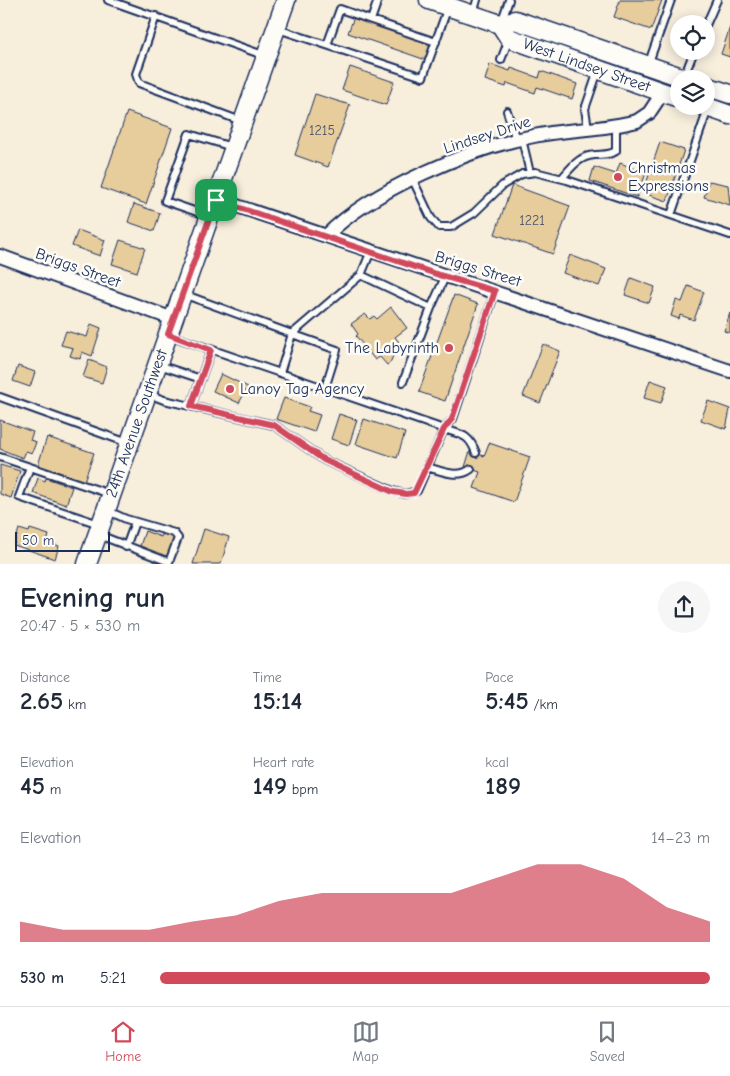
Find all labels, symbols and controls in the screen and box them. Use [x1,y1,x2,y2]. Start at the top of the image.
map controls [670,15,715,115]
button: locate [670,15,715,60]
street label: West Lindsey Street [521,35,653,96]
button: layers [670,70,715,115]
street label: Lindsey Drive [441,112,533,158]
house number: 1215 [309,122,335,139]
place label: Christmas Expressions [628,159,709,195]
marker: Christmas Expressions [612,171,624,183]
pin [195,179,237,221]
icon: arrive [202,186,230,214]
house number: 1221 [519,212,545,229]
street label: Briggs Street [33,244,123,292]
street label: Briggs Street [433,247,524,291]
place label: The Labyrinth [345,339,439,357]
marker: The Labyrinth [443,342,455,354]
street label: 24th Avenue Southwest [102,347,171,500]
place label: Lanoy Tag Agency [240,380,365,398]
marker: Lanoy Tag Agency [224,383,236,395]
scale bar [15,528,110,552]
text: 50 m [22,532,54,549]
button: share [658,581,710,633]
text: Evening run [20,582,165,614]
text: 20:47 · 5 × 530 m [20,617,140,635]
text: Distance [20,669,70,686]
text: Time [253,669,282,686]
text: Pace [485,669,514,686]
text: 2.65 [20,686,63,715]
text: 15:14 [253,686,302,715]
text: 5:45 [485,686,529,715]
text: km [63,696,86,713]
text: /km [529,696,558,713]
text: Elevation [20,754,74,771]
text: Heart rate [253,754,314,771]
text: kcal [485,754,509,771]
text: 45 [20,771,45,800]
text: 149 [253,771,287,800]
text: 189 [485,771,521,800]
text: m [45,781,61,798]
text: bpm [287,781,318,798]
text: Elevation [20,829,81,847]
text: 14–23 m [651,829,710,847]
text: 530 m [20,969,64,987]
text: 5:21 [100,969,126,987]
tab: Home [105,1018,141,1065]
tab: Map [352,1018,380,1065]
tab: Saved [590,1018,625,1065]

